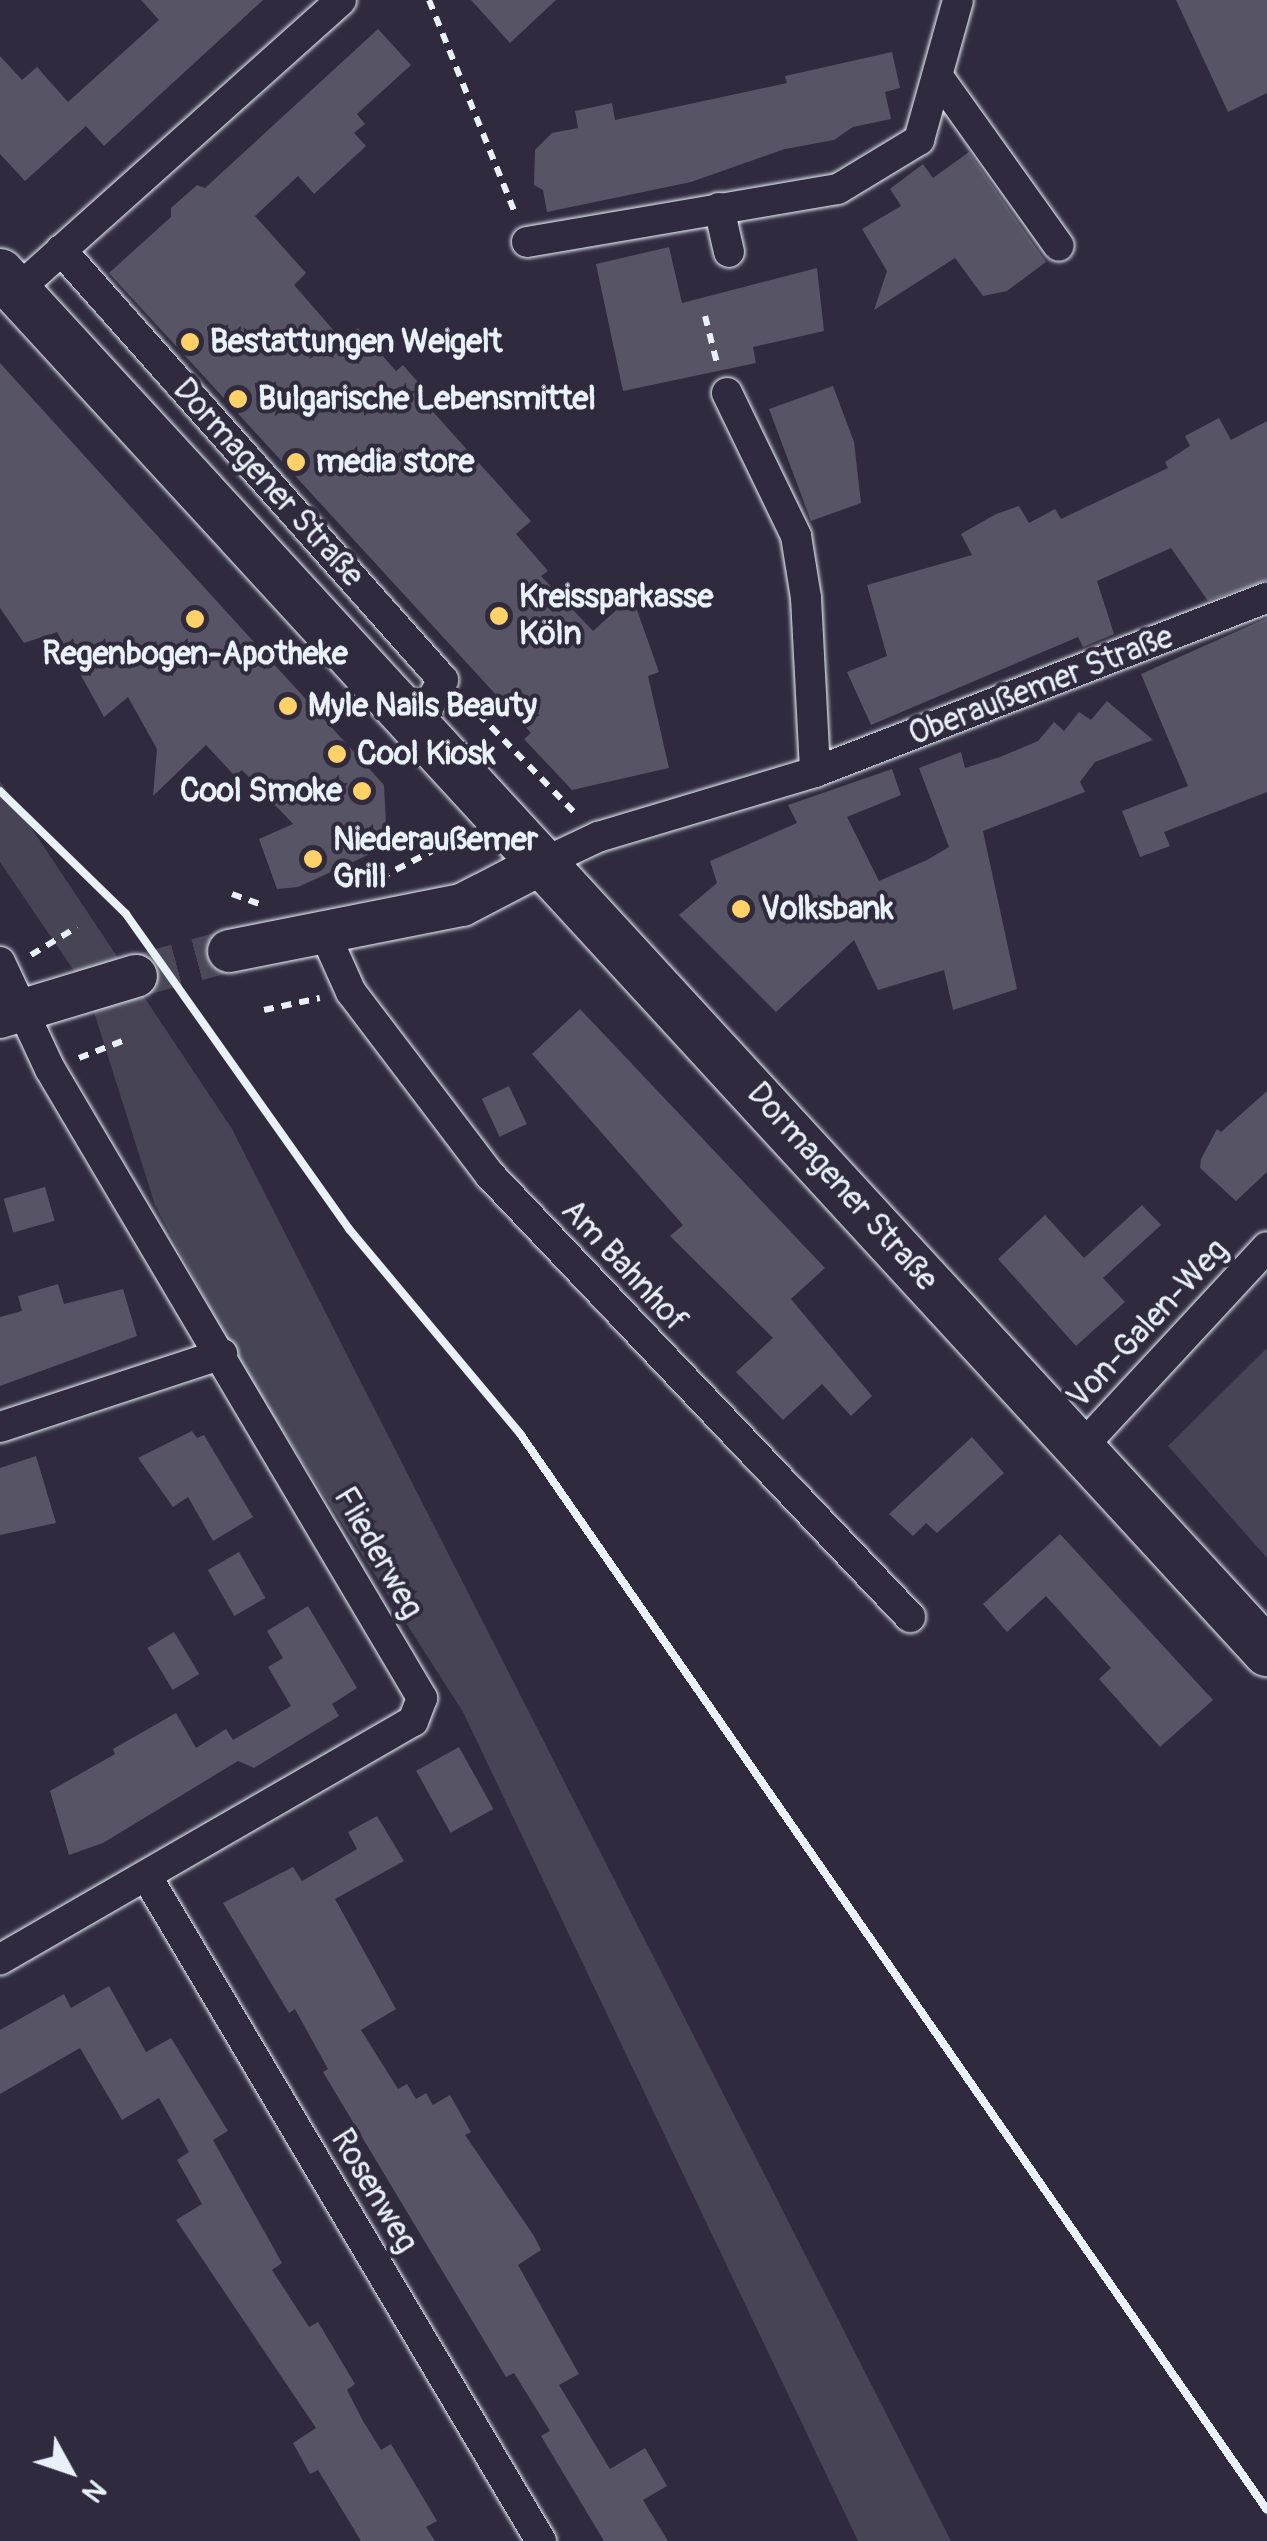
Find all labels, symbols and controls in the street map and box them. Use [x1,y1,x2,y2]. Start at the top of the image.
place label: Bestattungen Weigelt [210,323,502,361]
marker: Bestattungen Weigelt [179,331,201,353]
street label: Dormagener Straße [165,371,371,595]
place label: Bulgarische Lebensmittel [258,380,596,418]
marker: Bulgarische Lebensmittel [227,388,249,410]
place label: media store [316,443,474,481]
marker: media store [285,451,307,473]
place label: Kreissparkasse Köln [519,579,713,654]
marker: Kreissparkasse Köln [488,605,510,627]
marker: Regenbogen-Apotheke [184,608,206,630]
street label: Oberaußemer Straße [903,618,1179,754]
place label: Regenbogen-Apotheke [42,635,348,673]
place label: Myle Nails Beauty [308,687,537,725]
marker: Myle Nails Beauty [277,695,299,717]
place label: Cool Kiosk [357,735,495,773]
marker: Cool Kiosk [326,743,348,765]
place label: Cool Smoke [180,772,342,810]
marker: Cool Smoke [351,780,373,802]
place label: Niederaußemer Grill [333,822,538,897]
marker: Niederaußemer Grill [302,848,324,870]
place label: Volksbank [761,890,894,928]
marker: Volksbank [730,898,752,920]
street label: Dormagener Straße [739,1075,945,1299]
street label: Am Bahnhof [553,1192,695,1340]
street label: Von-Galen-Weg [1060,1231,1236,1417]
street label: Fliederweg [325,1481,431,1625]
street label: Rosenweg [322,2123,426,2259]
north arrow [20,2421,120,2521]
text: N [74,2472,113,2509]

